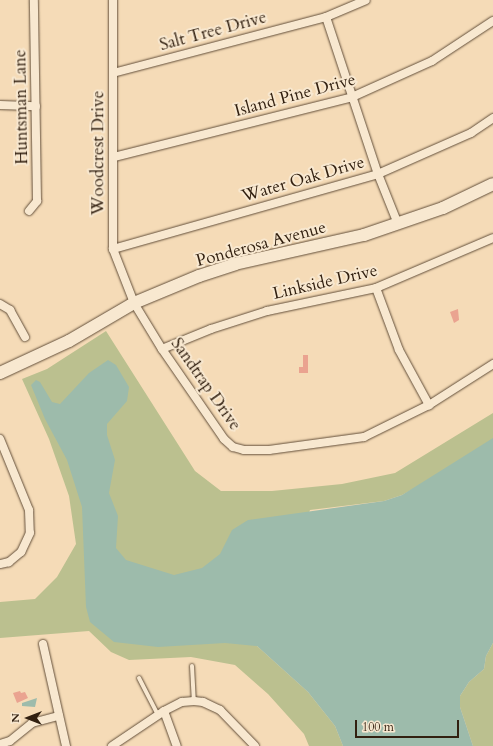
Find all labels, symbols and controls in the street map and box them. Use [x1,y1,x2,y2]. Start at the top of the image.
street label: Salt Tree Drive [157,7,269,55]
street label: Huntsman Lane [10,49,32,165]
street label: Island Pine Drive [232,69,358,121]
street label: Woodcrest Drive [88,91,108,215]
street label: Water Oak Drive [239,152,367,206]
street label: Ponderosa Avenue [194,217,328,271]
street label: Linkside Drive [271,260,379,304]
street label: Sandtrap Drive [167,334,245,434]
north arrow [8,698,48,738]
scale bar [357,712,461,738]
text: N [8,713,23,723]
text: 100 m [362,719,394,735]

